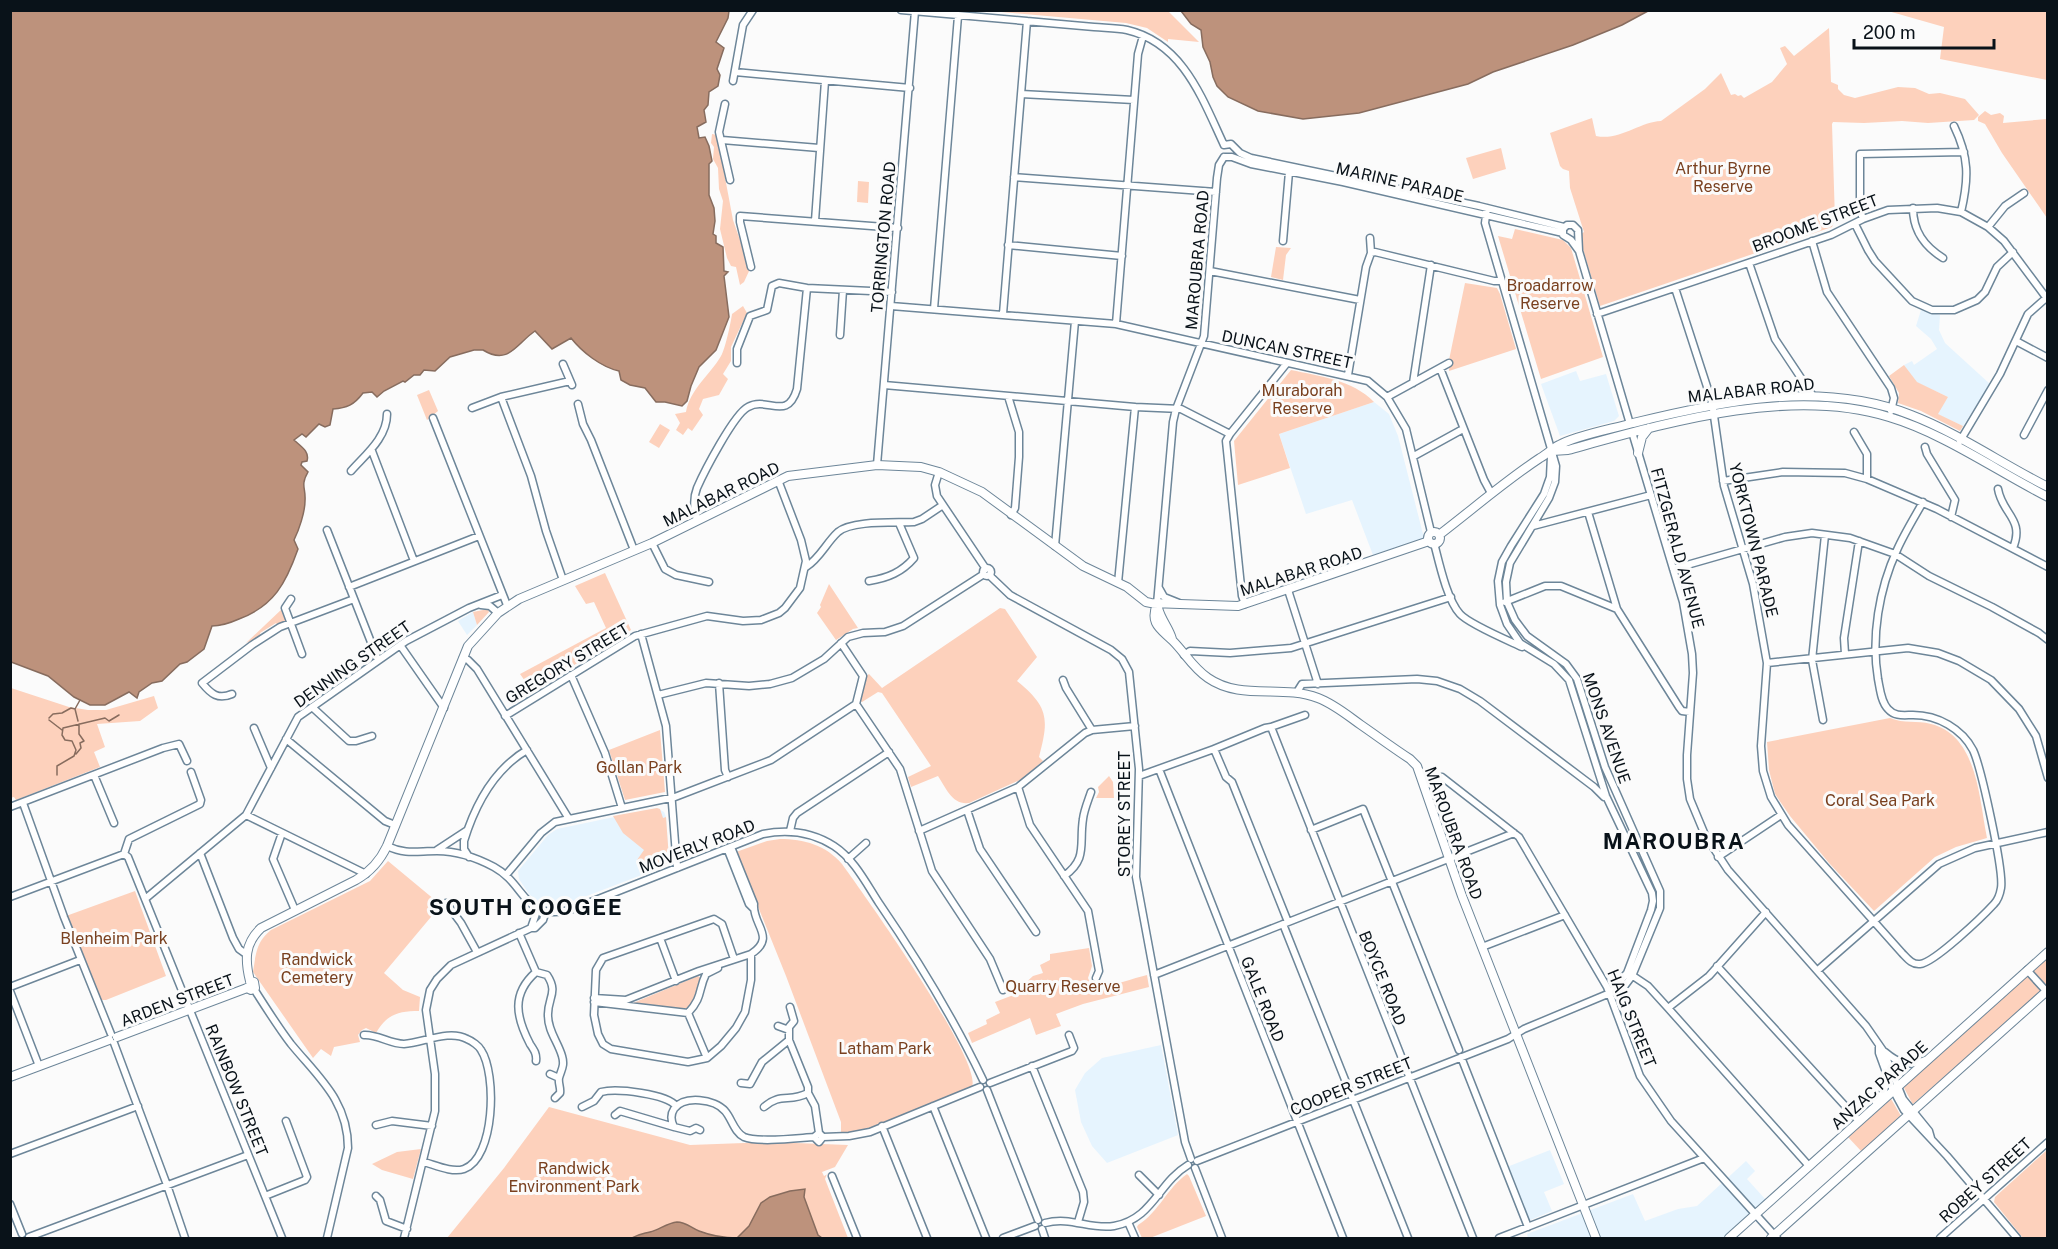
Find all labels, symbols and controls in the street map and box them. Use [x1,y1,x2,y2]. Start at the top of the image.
scale bar [1854,12,1994,50]
text: 200 m [1863,22,1916,43]
street label: MARINE PARADE [1334,159,1466,206]
park label: Arthur Byrne Reserve [1675,159,1771,196]
street label: TORRINGTON ROAD [867,161,900,313]
street label: MAROUBRA ROAD [1182,189,1213,331]
street label: BROOME STREET [1749,191,1881,256]
park label: Broadarrow Reserve [1507,276,1594,313]
street label: DUNCAN STREET [1220,326,1354,373]
street label: MALABAR ROAD [1687,374,1815,407]
park label: Muraborah Reserve [1261,381,1343,418]
street label: MALABAR ROAD [660,458,783,531]
street label: YORKTOWN PARADE [1725,461,1782,619]
street label: FITZGERALD AVENUE [1647,466,1708,631]
street label: MALABAR ROAD [1238,543,1365,600]
street label: DENNING STREET [290,617,415,712]
street label: GREGORY STREET [502,619,633,708]
street label: MONS AVENUE [1579,670,1634,786]
street label: STOREY STREET [1115,750,1134,877]
park label: Gollan Park [596,758,682,777]
street label: MAROUBRA ROAD [1421,764,1486,902]
park label: Coral Sea Park [1825,791,1935,810]
street label: MOVERLY ROAD [636,816,758,877]
district label: MAROUBRA [1603,828,1745,854]
district label: SOUTH COOGEE [429,894,623,920]
street label: BOYCE ROAD [1355,928,1410,1028]
park label: Blenheim Park [60,929,168,948]
park label: Randwick Cemetery [281,950,354,987]
street label: GALE ROAD [1237,954,1288,1045]
street label: HAIG STREET [1603,966,1660,1071]
street label: ARDEN STREET [118,970,237,1031]
park label: Quarry Reserve [1005,977,1121,996]
street label: RAINBOW STREET [201,1021,272,1159]
street label: ANZAC PARADE [1827,1037,1931,1134]
park label: Latham Park [838,1039,932,1058]
street label: COOPER STREET [1287,1053,1415,1120]
street label: ROBEY STREET [1935,1134,2036,1227]
park label: Randwick Environment Park [508,1159,640,1196]

